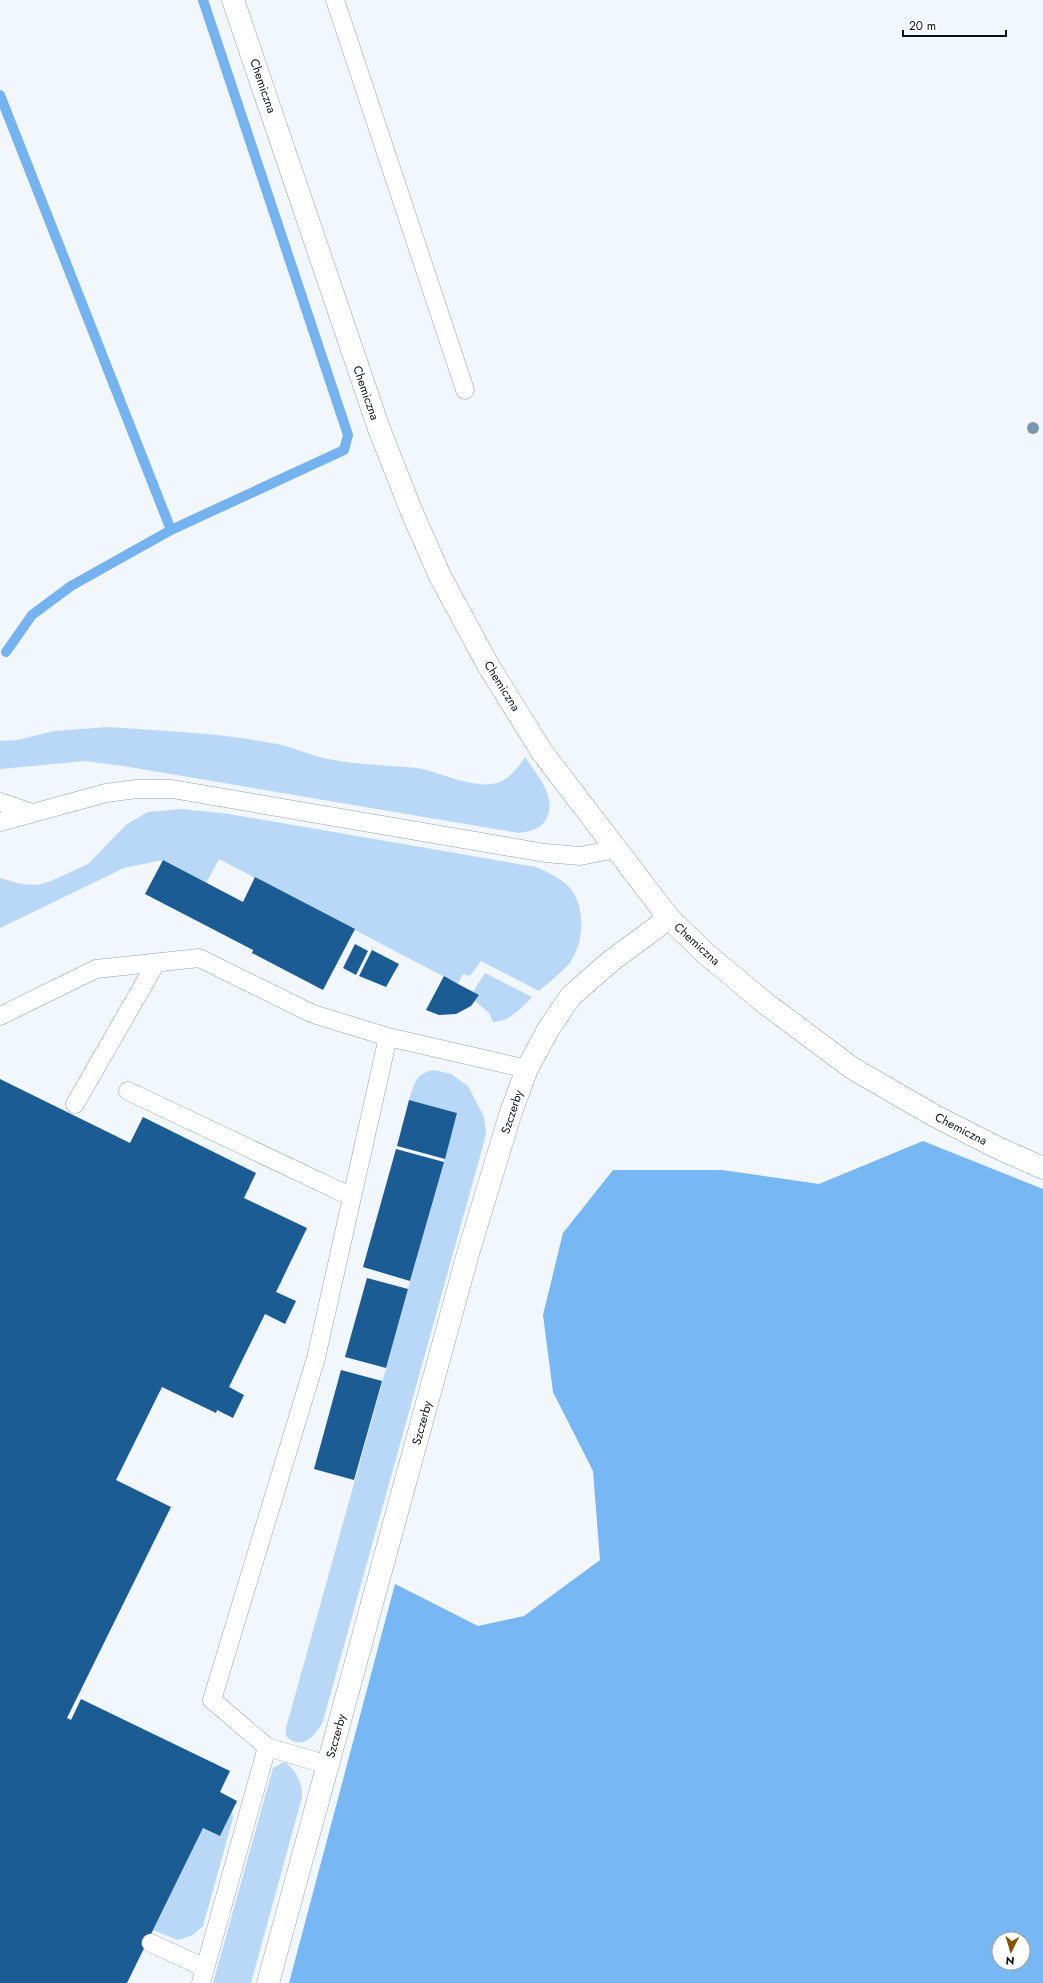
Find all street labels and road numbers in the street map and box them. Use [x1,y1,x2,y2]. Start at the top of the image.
street label: Chemiczna [245,56,281,116]
street label: Chemiczna [348,363,384,423]
street label: Chemiczna [479,657,525,715]
street label: Chemiczna [670,918,724,970]
street label: Szczerby [496,1087,528,1136]
street label: Chemiczna [932,1108,990,1150]
street label: Szczerby [407,1398,437,1447]
street label: Szczerby [321,1711,351,1760]

